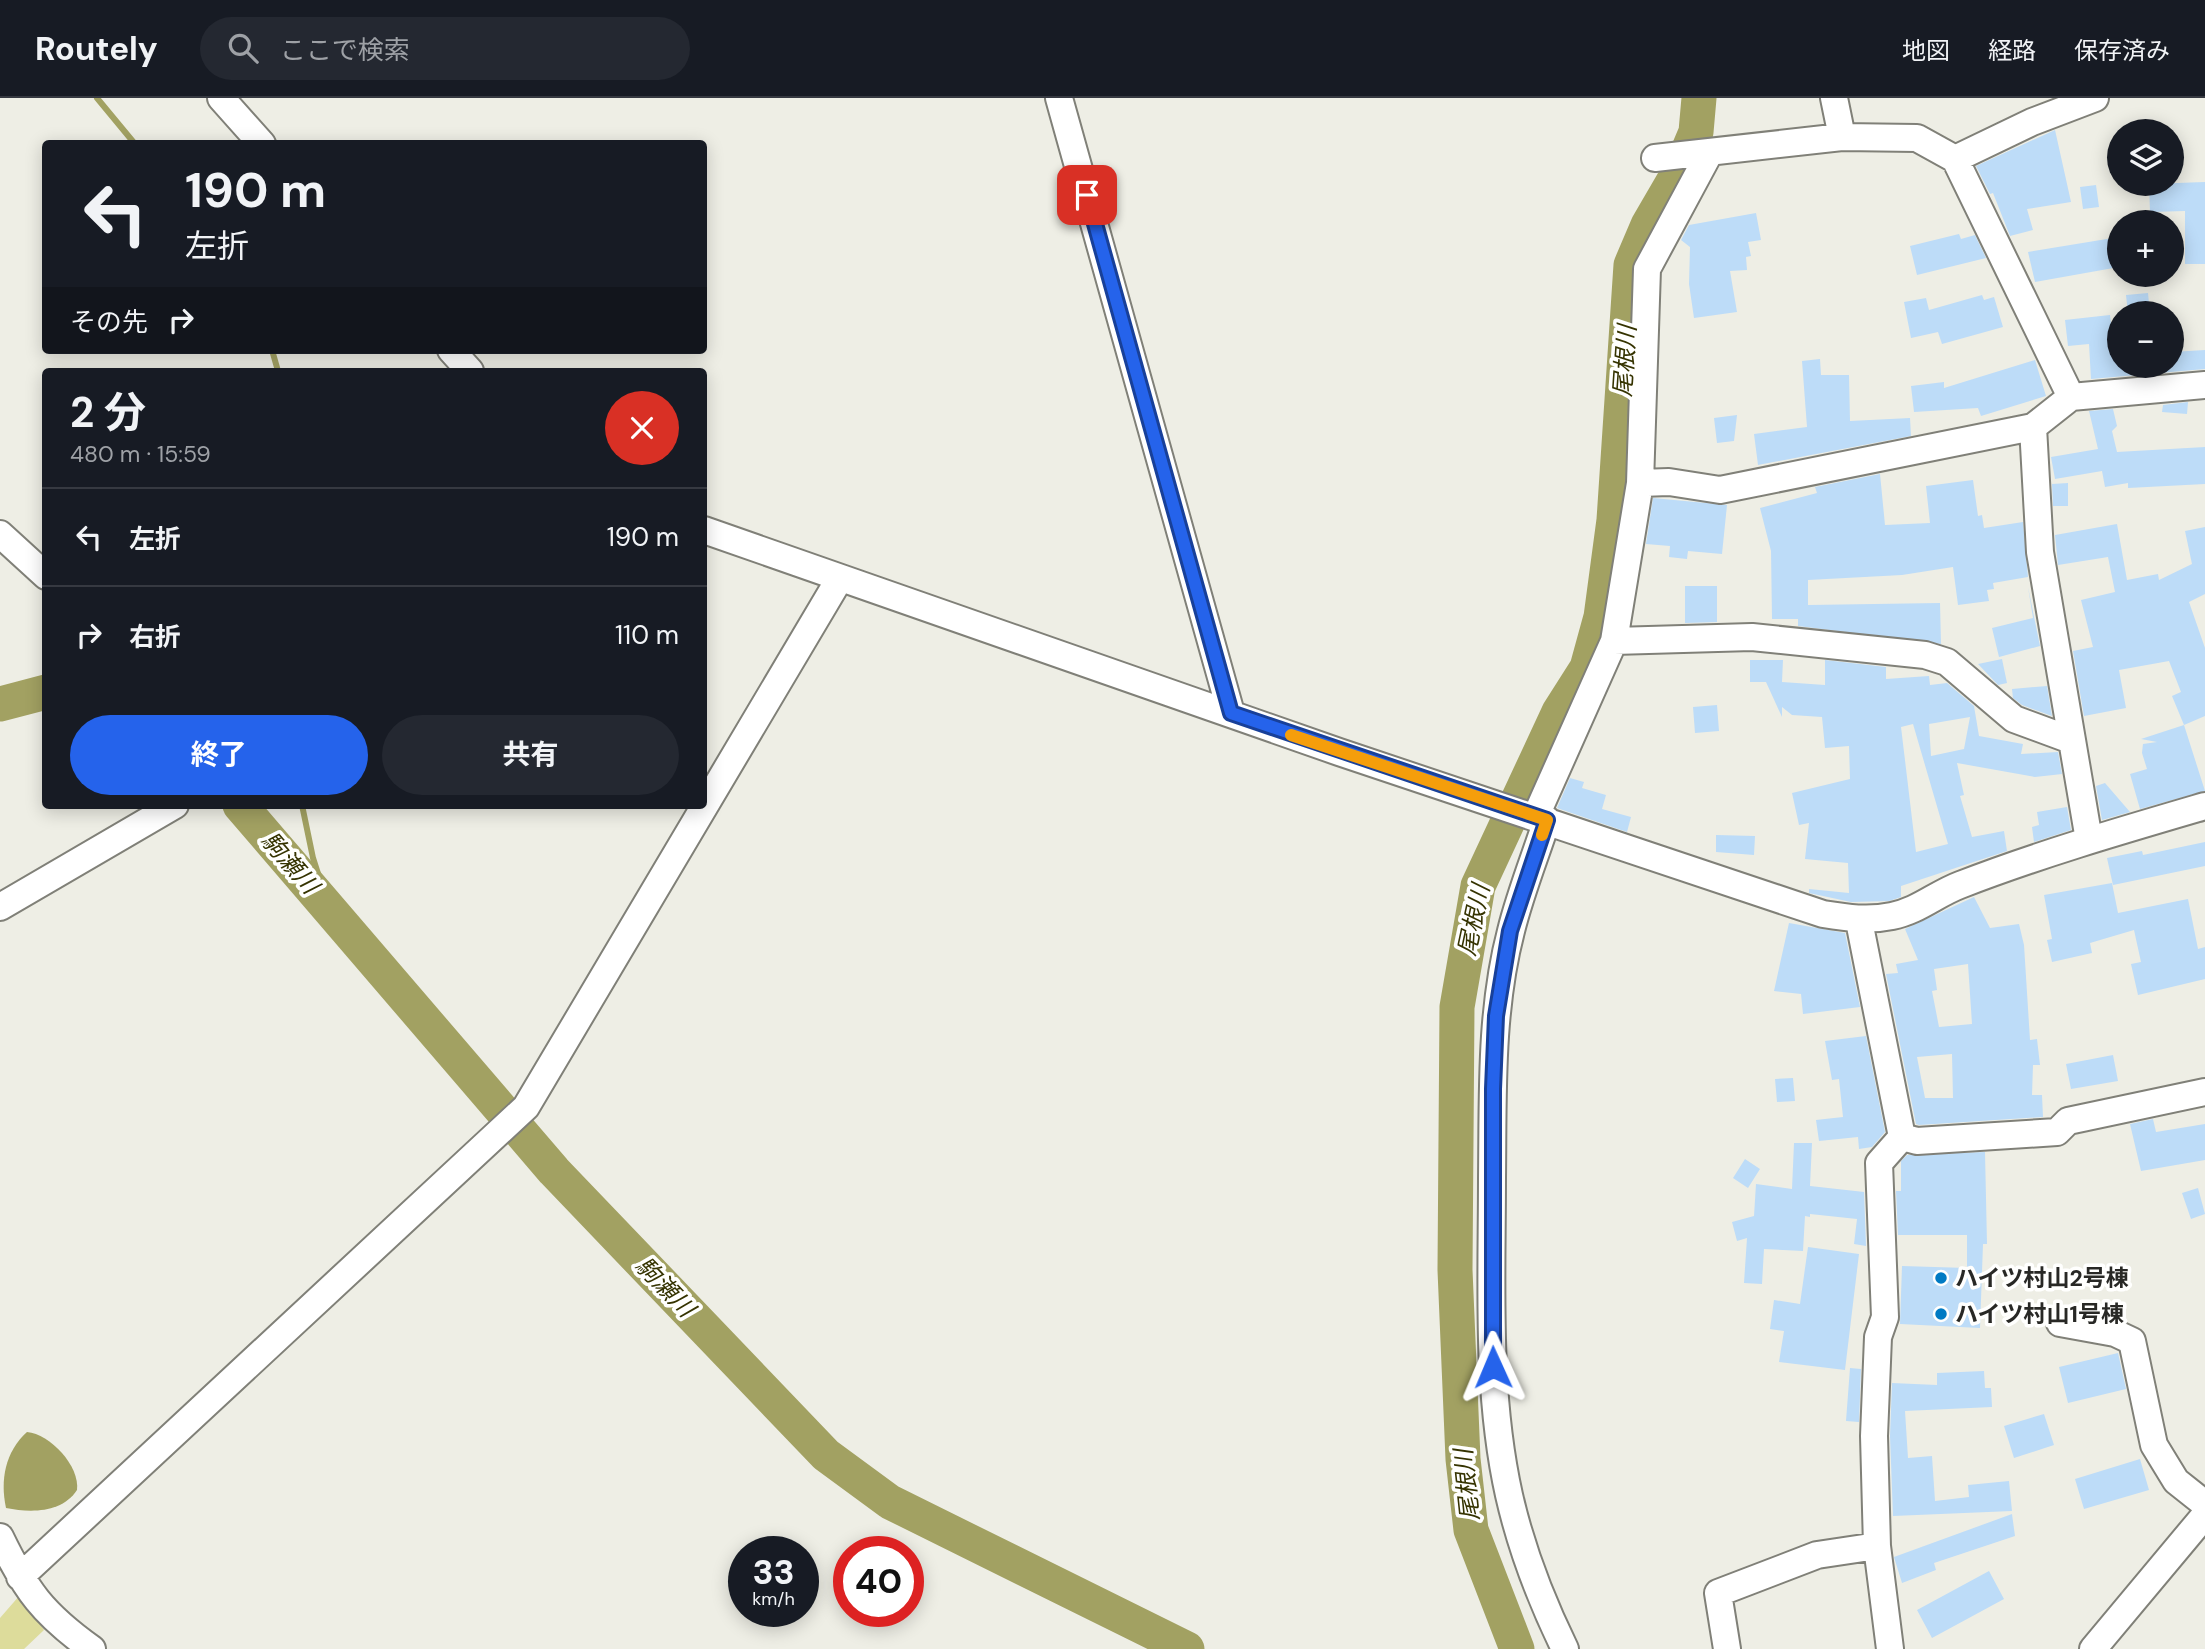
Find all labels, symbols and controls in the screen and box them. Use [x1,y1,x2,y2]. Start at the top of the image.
search box [200,17,690,80]
text: Routely [35,27,158,70]
icon: search [224,29,262,67]
text: ここで検索 [280,33,410,67]
text: 地図 [1902,35,1950,66]
text: 経路 [1988,35,2036,66]
text: 保存済み [2074,35,2170,66]
map controls [2107,119,2184,378]
button: layers [2107,119,2184,196]
text: 190 m [185,158,326,222]
pin [1057,165,1117,225]
icon: left [70,168,161,259]
icon: arrive [1068,176,1106,214]
button: + [2107,210,2184,287]
text: 左折 [185,225,249,267]
icon: right [162,301,200,339]
button: − [2107,301,2184,378]
text: その先 [70,305,148,339]
water label: 尾根川 [1607,321,1643,398]
text: 2 分 [70,385,146,440]
button: close [605,391,679,465]
text: 480 m · 15:59 [70,439,211,469]
icon: left [70,518,108,556]
text: 190 m [607,520,679,554]
text: 左折 [129,522,181,556]
icon: right [70,616,108,654]
text: 110 m [615,618,679,652]
text: 右折 [129,620,181,654]
button: 終了 [70,715,368,795]
button: 共有 [382,715,679,795]
water label: 駒瀬川 [255,825,328,902]
water label: 尾根川 [1451,879,1497,958]
water label: 駒瀬川 [629,1250,704,1325]
place label: ハイツ村山2号棟 [1955,1263,2129,1293]
marker: ハイツ村山2号棟 [1933,1270,1949,1286]
place label: ハイツ村山1号棟 [1955,1299,2124,1329]
marker: ハイツ村山1号棟 [1933,1306,1949,1322]
position arrow [1456,1330,1530,1404]
water label: 尾根川 [1447,1445,1486,1522]
speed limit sign: 40 [833,1536,924,1627]
text: 33 [752,1549,795,1595]
text: km/h [752,1587,795,1611]

